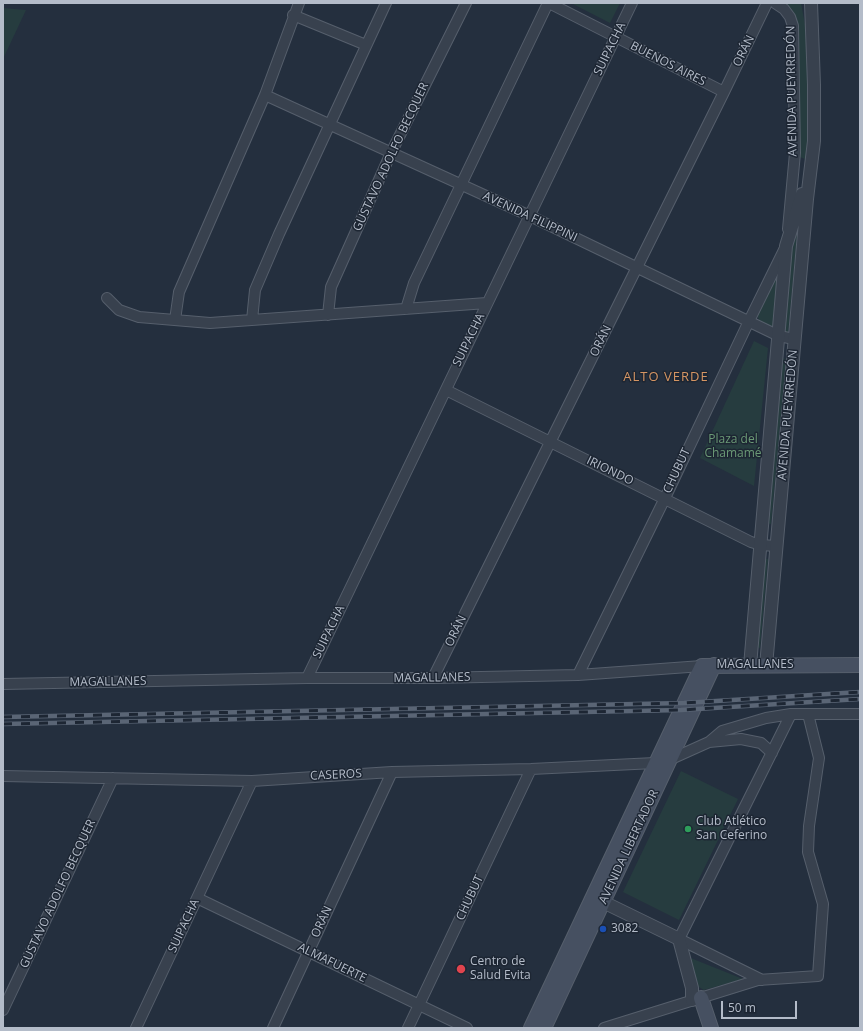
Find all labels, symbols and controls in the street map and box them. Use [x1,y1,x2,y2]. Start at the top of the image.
street label: SUIPACHA [591,20,629,78]
street label: AVENIDA PUEYRREDÓN [784,25,800,157]
street label: ORÁN [730,33,758,69]
street label: BUENOS AIRES [628,39,708,89]
street label: GUSTAVO ADOLFO BECQUER [350,80,432,234]
street label: AVENIDA FILIPPINI [480,189,580,245]
street label: SUIPACHA [450,311,488,369]
street label: ORÁN [587,323,615,359]
street label: AVENIDA PUEYRREDÓN [775,349,801,481]
district label: ALTO VERDE [623,369,709,385]
park label: Plaza del Chamamé [704,433,762,461]
street label: CHUBUT [660,446,694,496]
street label: IRIONDO [584,453,636,489]
street label: SUIPACHA [310,603,348,661]
street label: ORÁN [442,613,470,649]
street label: MAGALLANES [716,658,794,672]
street label: MAGALLANES [393,670,471,686]
street label: MAGALLANES [69,674,147,690]
street label: CASEROS [310,766,362,784]
street label: AVENIDA LIBERTADOR [596,788,662,906]
place label: Club Atlético San Ceferino [696,815,767,843]
street label: GUSTAVO ADOLFO BECQUER [17,817,99,971]
marker: Club Atlético San Ceferino [683,824,693,834]
street label: CHUBUT [453,873,487,923]
street label: SUIPACHA [165,897,203,955]
street label: ORÁN [308,904,336,940]
place label: 3082 [611,922,638,936]
marker: 3082 [598,924,608,934]
street label: ALMAFUERTE [295,940,369,986]
place label: Centro de Salud Evita [470,955,531,983]
marker: Centro de Salud Evita [455,963,467,975]
scale bar [723,993,799,1019]
text: 50 m [728,999,756,1016]

